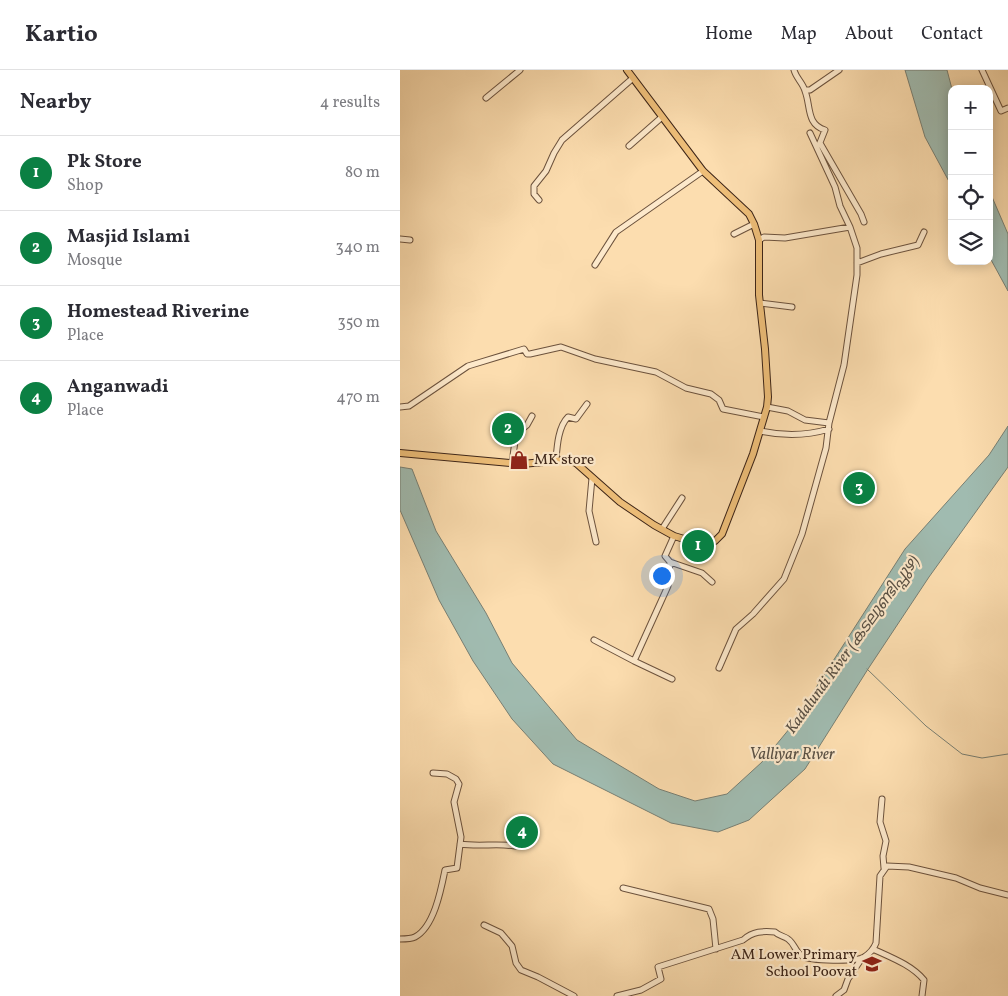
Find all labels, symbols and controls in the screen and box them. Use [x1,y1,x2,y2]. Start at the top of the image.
text: Kartio [25,18,98,52]
text: Home [705,22,753,47]
text: Map [781,22,817,47]
text: About [845,22,893,47]
text: Contact [921,22,983,47]
map controls [948,85,993,265]
button: + [948,85,993,130]
text: Nearby [20,88,91,117]
text: 4 results [320,92,380,114]
button: − [948,130,993,175]
text: Pk Store [67,149,142,175]
text: 1 [33,162,39,184]
text: 80 m [345,162,380,184]
text: Shop [67,175,103,197]
button: locate [948,175,993,220]
button: layers [948,220,993,265]
text: Masjid Islami [67,224,190,250]
text: 2 [32,237,40,259]
text: 340 m [336,237,380,259]
text: Mosque [67,250,122,272]
text: Homestead Riverine [67,299,249,325]
text: 3 [32,312,40,334]
text: 350 m [337,312,380,334]
text: Place [67,325,104,347]
text: Anganwadi [67,374,169,400]
text: 4 [31,387,41,409]
text: 470 m [336,387,380,409]
text: Place [67,400,104,422]
pin: 2 [492,410,524,448]
shop icon: MK store [508,449,530,471]
place label: MK store [534,450,594,471]
pin: 3 [843,469,875,507]
pin: 1 [682,527,714,565]
water label: Kadalundi River (കടലുണ്ടിപ്പുഴ) [781,551,925,739]
your location [649,563,675,589]
water label: Valliyar River [749,744,836,766]
pin: 4 [506,813,538,851]
place label: AM Lower Primary School Poovat [731,945,857,983]
school or university icon: AM Lower Primary School Poovat [861,953,883,975]

